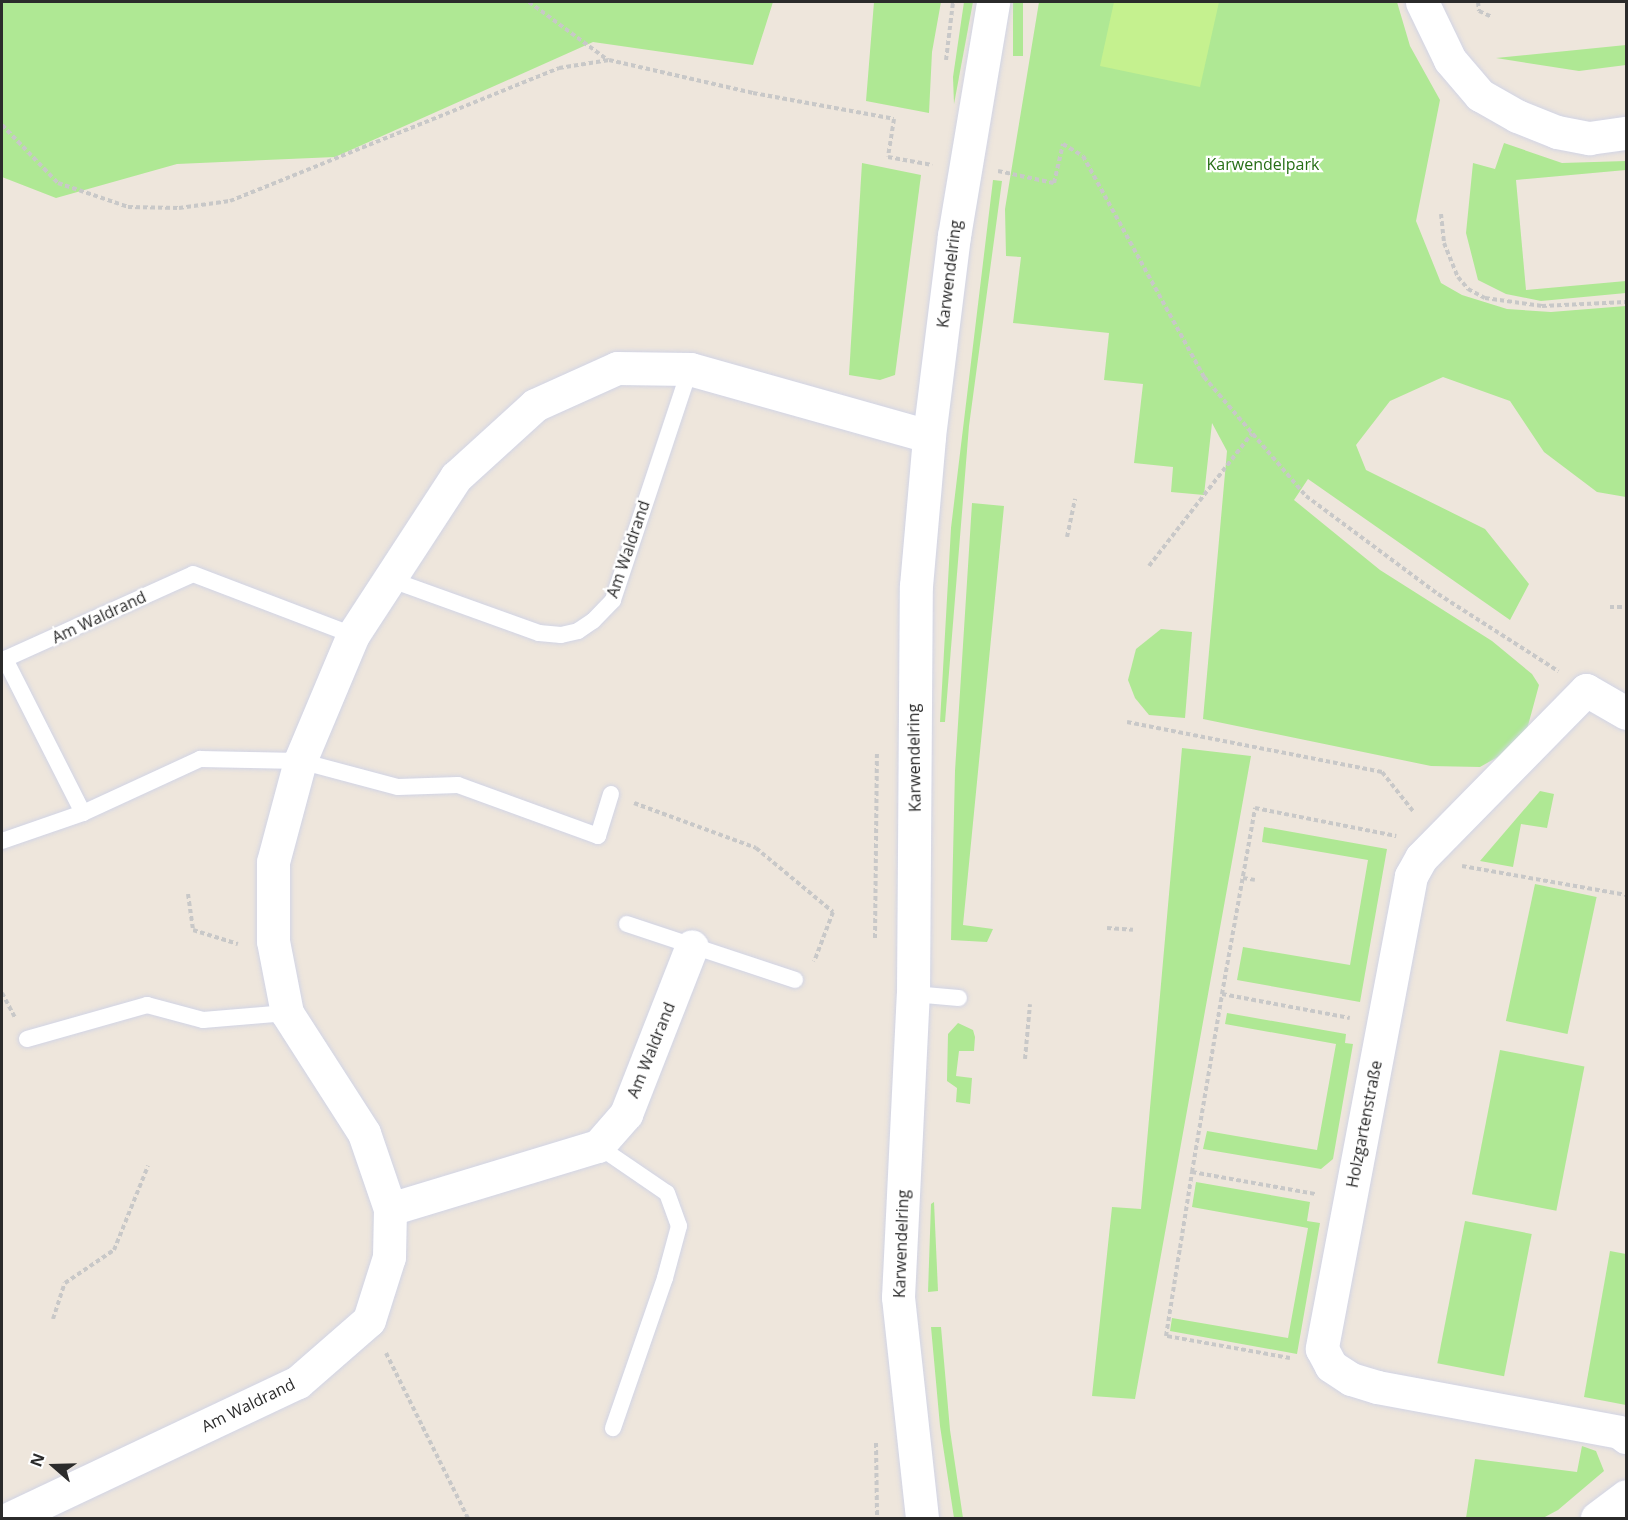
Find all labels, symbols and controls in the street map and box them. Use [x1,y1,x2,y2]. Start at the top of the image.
park label: Karwendelpark [1207,154,1319,174]
street label: Karwendelring [933,219,965,329]
street label: Am Waldrand [602,498,654,600]
street label: Am Waldrand [49,587,149,647]
street label: Karwendelring [903,704,925,812]
street label: Am Waldrand [623,999,679,1101]
street label: Holzgartenstraße [1342,1059,1386,1189]
street label: Karwendelring [890,1190,912,1298]
street label: Am Waldrand [198,1374,298,1436]
north arrow [24,1436,84,1496]
text: N [25,1450,50,1470]

